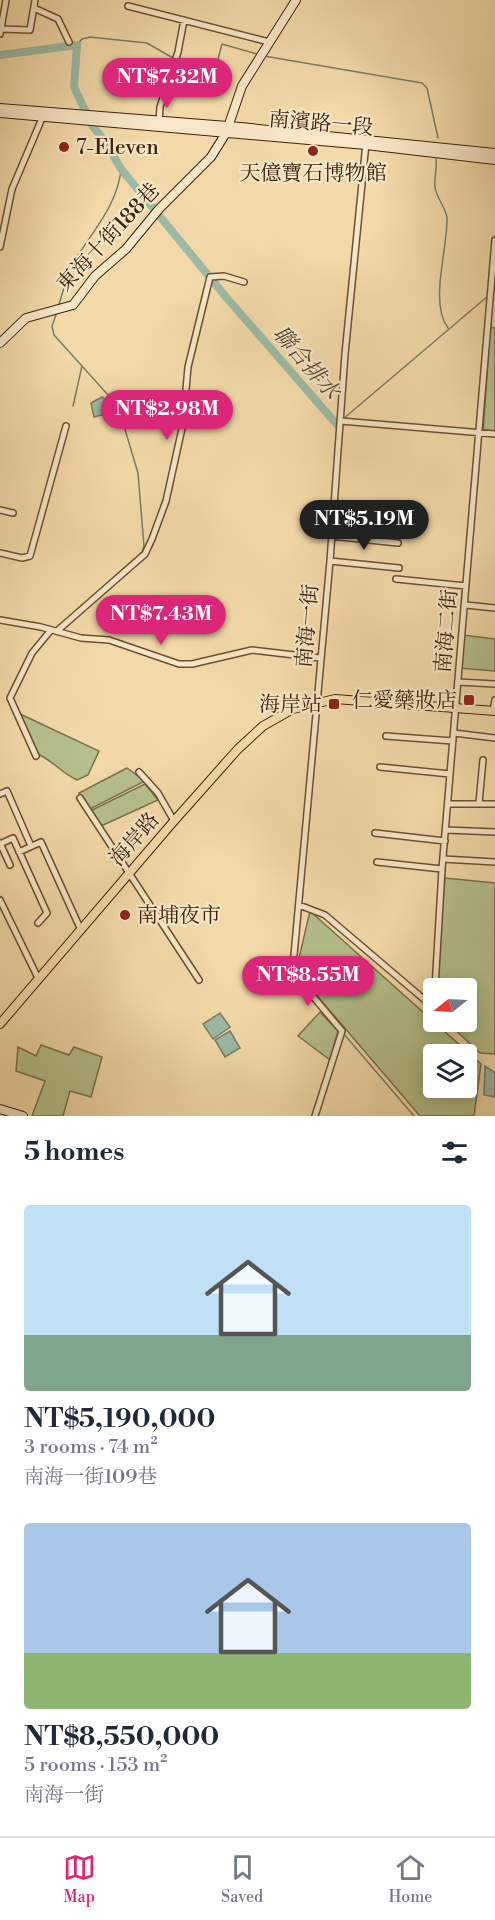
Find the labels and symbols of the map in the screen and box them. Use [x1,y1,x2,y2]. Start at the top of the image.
pin: NT$7.32M [105,58,229,109]
street label: 南濱路一段 [267,106,374,142]
place label: 7-Eleven [76,135,159,161]
marker: 7-Eleven [57,140,71,154]
marker: 天億寶石博物館 [306,144,320,158]
place label: 天億寶石博物館 [240,161,387,187]
street label: 東海十街188巷 [52,178,166,298]
water label: 聯合排水 [267,321,346,407]
pin: NT$2.98M [105,390,229,441]
pin: NT$5.19M [302,500,426,551]
street label: 南海一街 [291,583,325,669]
street label: 南海二街 [430,588,464,674]
pin: NT$7.43M [99,595,223,646]
place label: 仁愛藥妝店 [352,688,457,714]
place label: 海岸站 [259,692,322,718]
marker: 仁愛藥妝店 [462,693,476,707]
marker: 海岸站 [327,697,341,711]
street label: 海岸路 [104,807,165,872]
place label: 南埔夜市 [137,903,221,929]
marker: 南埔夜市 [118,908,132,922]
pin: NT$8.55M [246,956,370,1007]
north arrow [423,978,477,1032]

